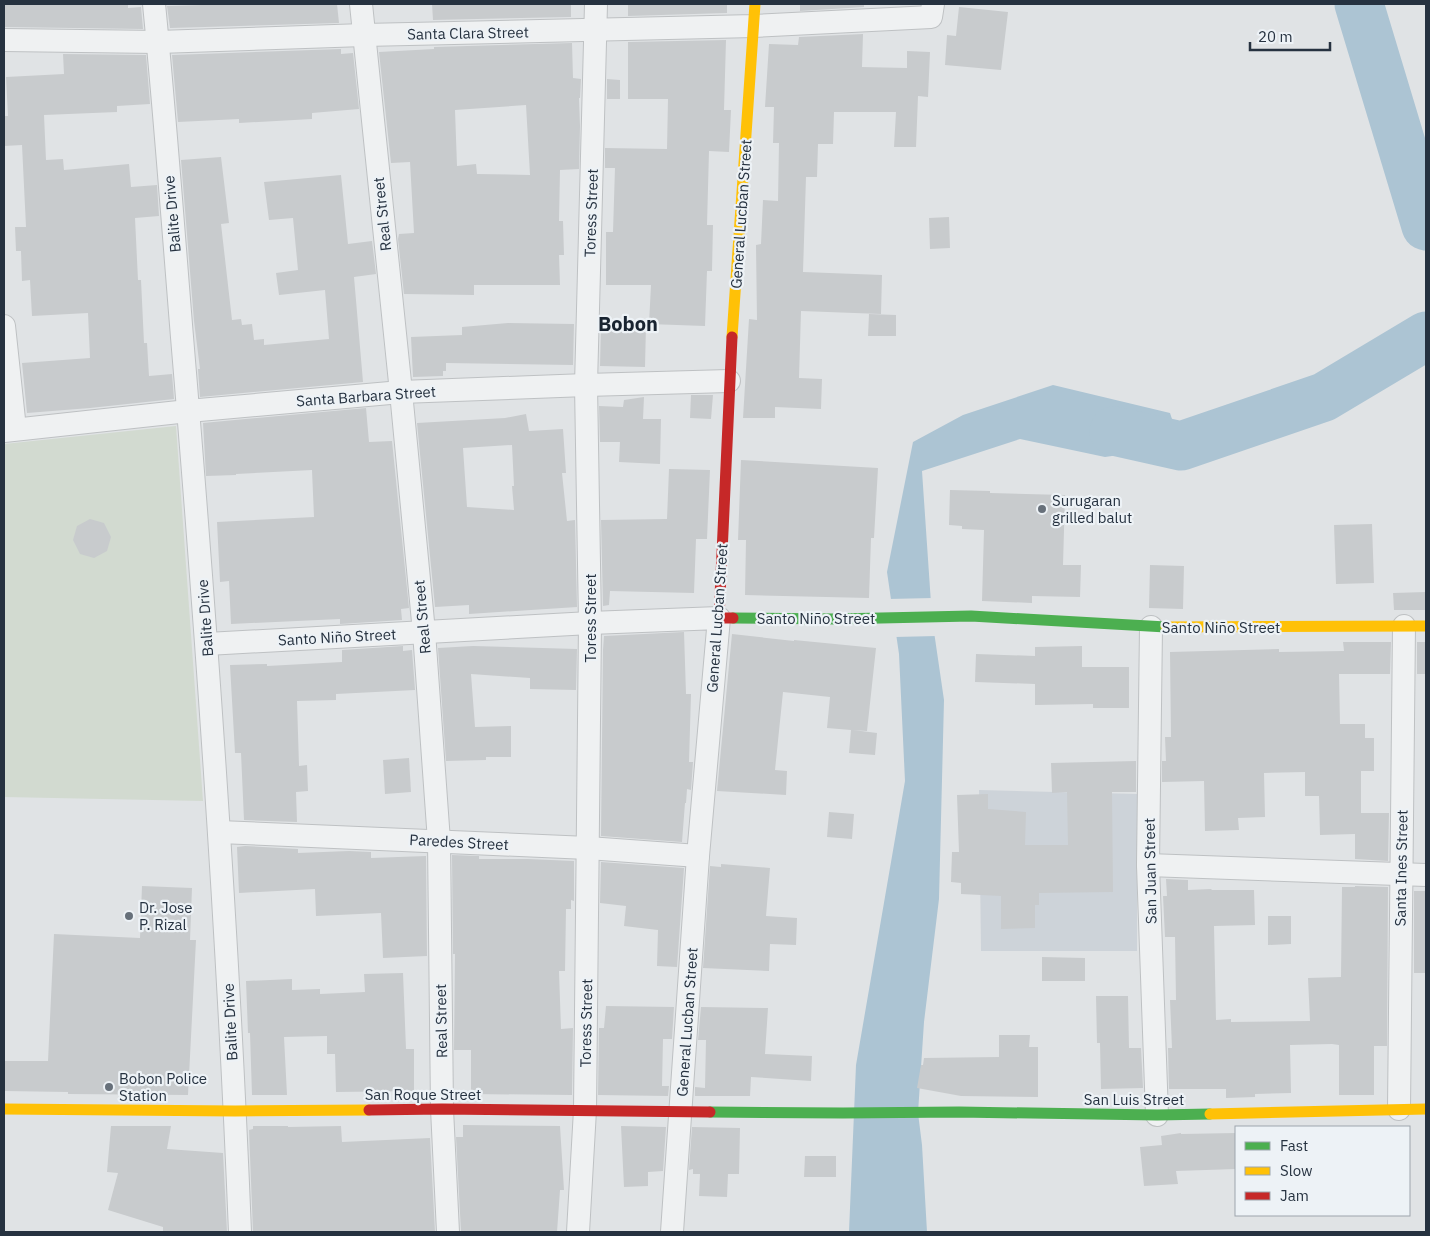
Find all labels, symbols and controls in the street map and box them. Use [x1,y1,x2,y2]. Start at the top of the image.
scale bar [1250,20,1330,52]
street label: Santa Clara Street [407,22,529,44]
text: 20 m [1258,27,1293,46]
street label: General Lucban Street [726,139,756,289]
street label: Toress Street [580,168,602,258]
street label: Balite Drive [159,175,185,253]
street label: Real Street [369,176,395,252]
district label: Bobon [598,310,658,337]
street label: Santa Barbara Street [295,382,437,410]
place label: Surugaran grilled balut [1052,491,1132,527]
marker: Surugaran grilled balut [1036,503,1048,515]
street label: General Lucban Street [702,543,732,693]
street label: Toress Street [581,574,600,662]
street label: Balite Drive [193,579,217,657]
street label: Real Street [409,579,435,655]
street label: Santo Niño Street [757,609,875,628]
street label: Santo Niño Street [1162,618,1280,637]
street label: Santo Niño Street [277,624,397,650]
street label: Santa Ines Street [1390,809,1412,927]
street label: San Juan Street [1140,818,1160,924]
street label: Paredes Street [409,830,509,854]
place label: Dr. Jose P. Rizal [139,898,193,934]
marker: Dr. Jose P. Rizal [123,910,135,922]
street label: General Lucban Street [672,947,702,1097]
street label: Toress Street [576,978,596,1068]
street label: Balite Drive [218,983,242,1061]
street label: Real Street [431,984,451,1058]
place label: Bobon Police Station [119,1069,207,1105]
marker: Bobon Police Station [103,1081,115,1093]
street label: San Roque Street [365,1085,481,1104]
street label: San Luis Street [1084,1090,1184,1109]
legend [1235,1126,1410,1216]
text: Fast [1280,1136,1308,1155]
text: Slow [1280,1161,1313,1180]
text: Jam [1280,1186,1309,1205]

